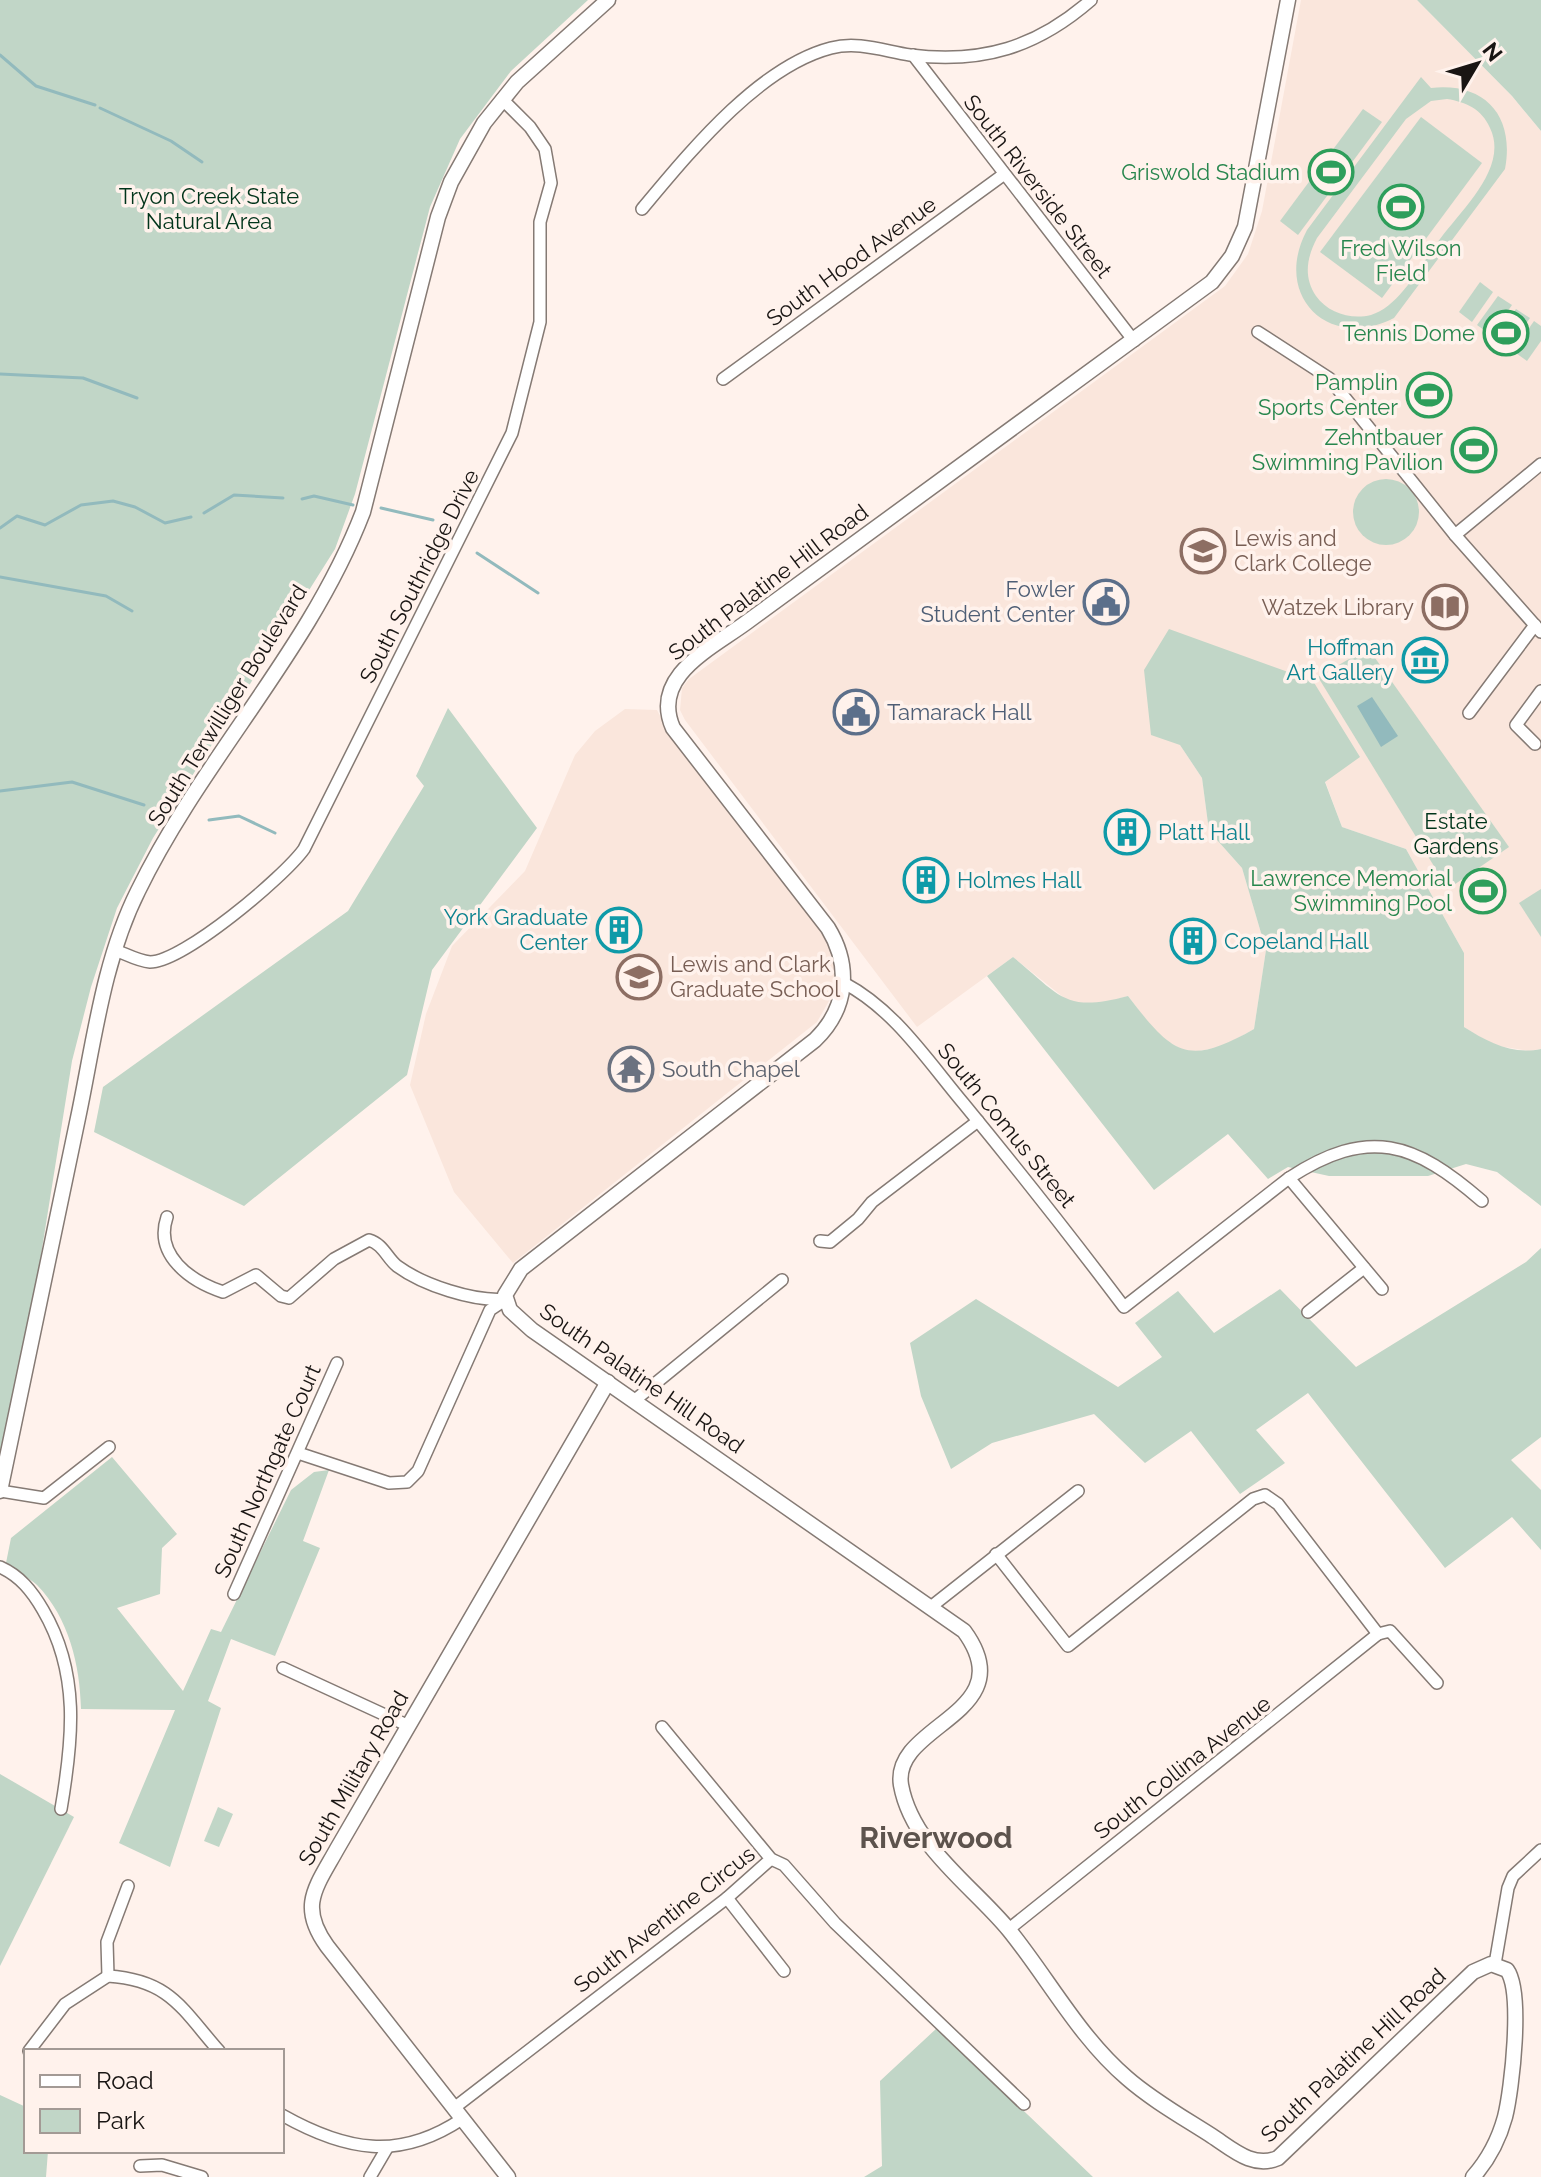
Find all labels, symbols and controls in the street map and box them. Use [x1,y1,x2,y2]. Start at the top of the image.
north arrow [1437,24,1517,104]
text: N [1477,37,1508,66]
street label: South Riverside Street [959,89,1118,283]
sports icon: Griswold Stadium [1307,148,1355,196]
place label: Griswold Stadium [1121,159,1300,185]
park label: Tryon Creek State Natural Area [119,183,299,234]
sports icon: Fred Wilson Field [1377,183,1425,231]
street label: South Hood Avenue [761,191,941,331]
place label: Fred Wilson Field [1340,235,1462,286]
sports icon: Tennis Dome [1482,309,1530,357]
place label: Tennis Dome [1342,320,1475,346]
place label: Pamplin Sports Center [1258,369,1398,420]
sports icon: Pamplin Sports Center [1405,371,1453,419]
place label: Zehntbauer Swimming Pavilion [1252,424,1443,475]
sports icon: Zehntbauer Swimming Pavilion [1450,426,1498,474]
street label: South Southridge Drive [354,465,484,687]
street label: South Palatine Hill Road [663,499,873,665]
place label: Lewis and Clark College [1234,525,1372,576]
school or university icon: Lewis and Clark College [1179,527,1227,575]
place label: Fowler Student Center [921,576,1075,627]
public building icon: Fowler Student Center [1082,578,1130,626]
street label: South Terwilliger Boulevard [142,580,312,830]
library icon: Watzek Library [1421,583,1469,631]
place label: Watzek Library [1262,594,1414,620]
place label: Hoffman Art Gallery [1286,634,1394,685]
museum icon: Hoffman Art Gallery [1401,636,1449,684]
public building icon: Tamarack Hall [832,688,880,736]
place label: Tamarack Hall [887,699,1031,725]
building icon: Platt Hall [1103,808,1151,856]
park label: Estate Gardens [1413,808,1499,859]
place label: Platt Hall [1158,819,1250,845]
building icon: Holmes Hall [902,856,950,904]
place label: Lawrence Memorial Swimming Pool [1250,865,1452,916]
place label: Holmes Hall [957,867,1082,893]
sports icon: Lawrence Memorial Swimming Pool [1459,867,1507,915]
place label: York Graduate Center [443,904,588,955]
building icon: York Graduate Center [595,906,643,954]
building icon: Copeland Hall [1169,917,1217,965]
place label: Copeland Hall [1224,928,1369,954]
place label: Lewis and Clark Graduate School [670,951,840,1002]
school or university icon: Lewis and Clark Graduate School [615,953,663,1001]
street label: South Comus Street [933,1038,1082,1213]
temple icon: South Chapel [607,1045,655,1093]
place label: South Chapel [662,1056,800,1082]
street label: South Palatine Hill Road [535,1298,749,1458]
street label: South Northgate Court [208,1360,326,1582]
street label: South Military Road [292,1686,414,1870]
street label: South Collina Avenue [1088,1690,1276,1844]
district label: Riverwood [859,1820,1013,1855]
street label: South Aventine Circus [568,1840,760,1998]
street label: South Palatine Hill Road [1255,1963,1451,2147]
legend [24,2049,284,2153]
text: Road [96,2066,154,2095]
text: Park [96,2106,145,2135]

